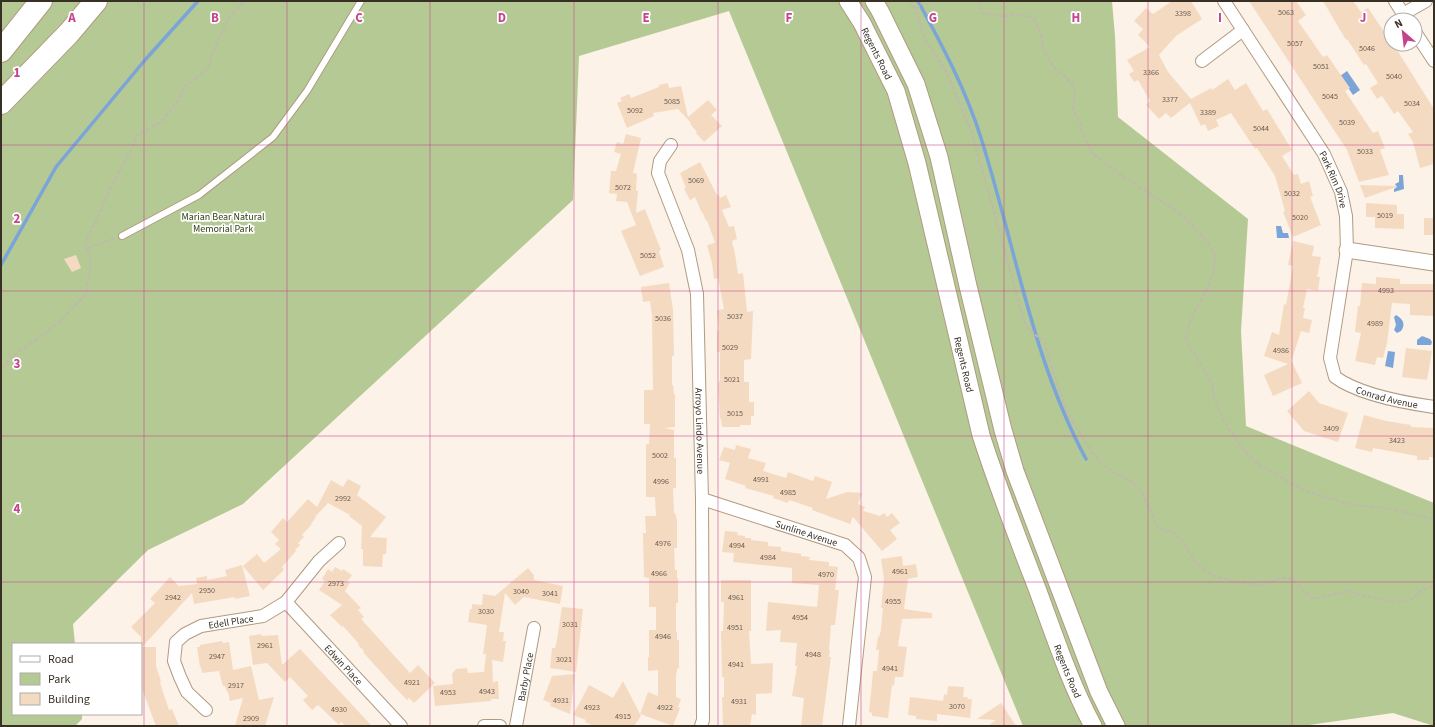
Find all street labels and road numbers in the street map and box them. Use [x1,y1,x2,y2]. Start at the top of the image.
street label: Regents Road [857,25,895,82]
street label: Park Rim Drive [1316,148,1350,209]
street label: Regents Road [950,335,977,394]
street label: Conrad Avenue [1354,383,1419,412]
street label: Arroyo Lindo Avenue [691,387,707,474]
street label: Sunline Avenue [773,517,839,550]
street label: Edell Place [207,612,255,633]
street label: Edwin Place [321,642,365,688]
street label: Regents Road [1050,642,1084,700]
street label: Barby Place [515,652,537,702]

